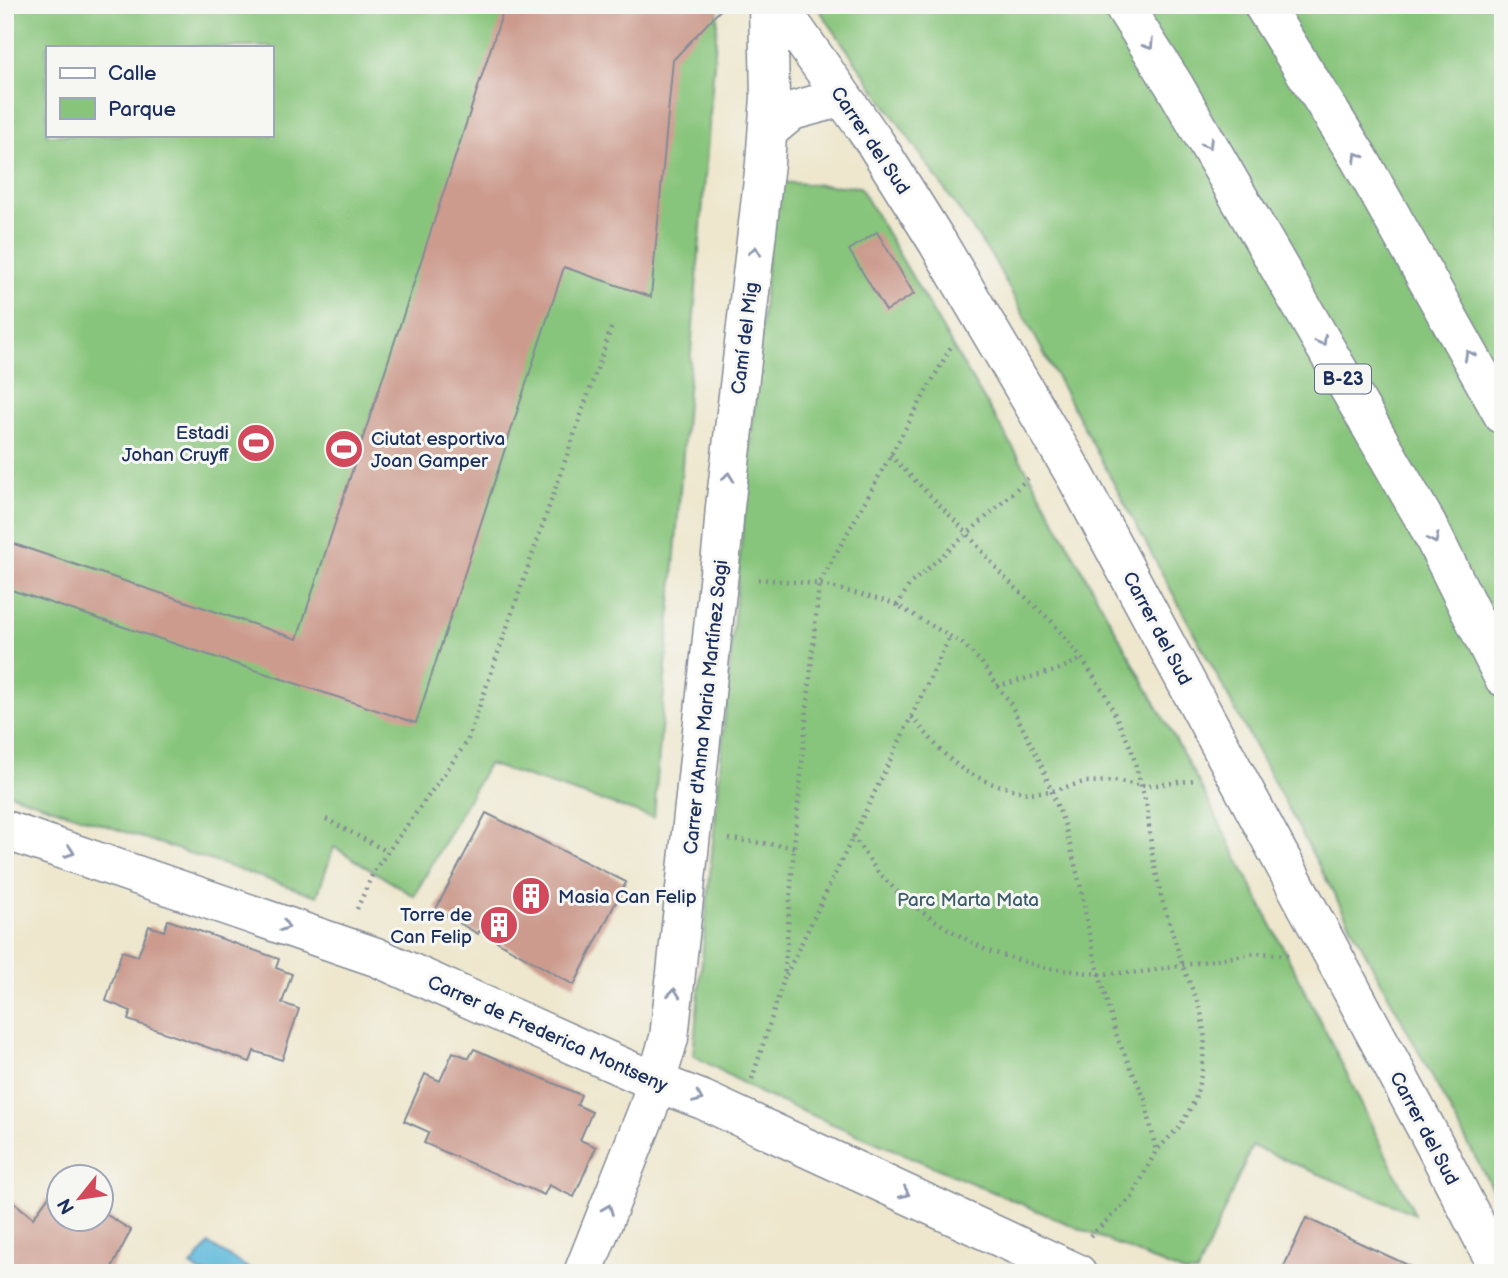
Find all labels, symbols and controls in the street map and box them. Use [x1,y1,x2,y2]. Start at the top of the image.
one-way arrow [1140,38,1153,51]
legend [46,46,273,136]
text: Calle [108,61,157,86]
street label: Carrer del Sud [825,83,914,199]
text: Parque [108,97,176,122]
one-way arrow [1200,137,1213,150]
one-way arrow [1353,151,1366,164]
one-way arrow [747,245,762,257]
street label: Camí del Mig [727,281,764,396]
one-way arrow [1314,334,1327,347]
one-way arrow [1464,350,1477,362]
road number: B-23 [1315,365,1371,394]
place label: Estadi Johan Cruyff [122,422,230,467]
sports icon: Estadi Johan Cruyff [235,422,277,464]
sports icon: Ciutat esportiva Joan Gamper [323,428,365,470]
place label: Ciutat esportiva Joan Gamper [371,428,505,473]
one-way arrow [721,471,736,483]
one-way arrow [1426,532,1440,544]
street label: Carrer d'Anna Maria Martínez Sagi [680,559,733,856]
street label: Carrer del Sud [1117,568,1196,689]
one-way arrow [63,844,75,858]
building icon: Masia Can Felip [510,875,552,917]
place label: Masia Can Felip [558,886,697,909]
park label: Parc Marta Mata [897,889,1039,912]
place label: Torre de Can Felip [390,904,472,949]
building icon: Torre de Can Felip [478,904,520,946]
one-way arrow [279,917,291,932]
street label: Carrer de Frederica Montseny [424,971,671,1098]
one-way arrow [666,987,681,999]
street label: Carrer del Sud [1384,1068,1463,1189]
one-way arrow [691,1090,703,1104]
north arrow [46,1162,116,1232]
one-way arrow [898,1185,910,1199]
text: N [53,1194,80,1218]
one-way arrow [600,1204,614,1216]

